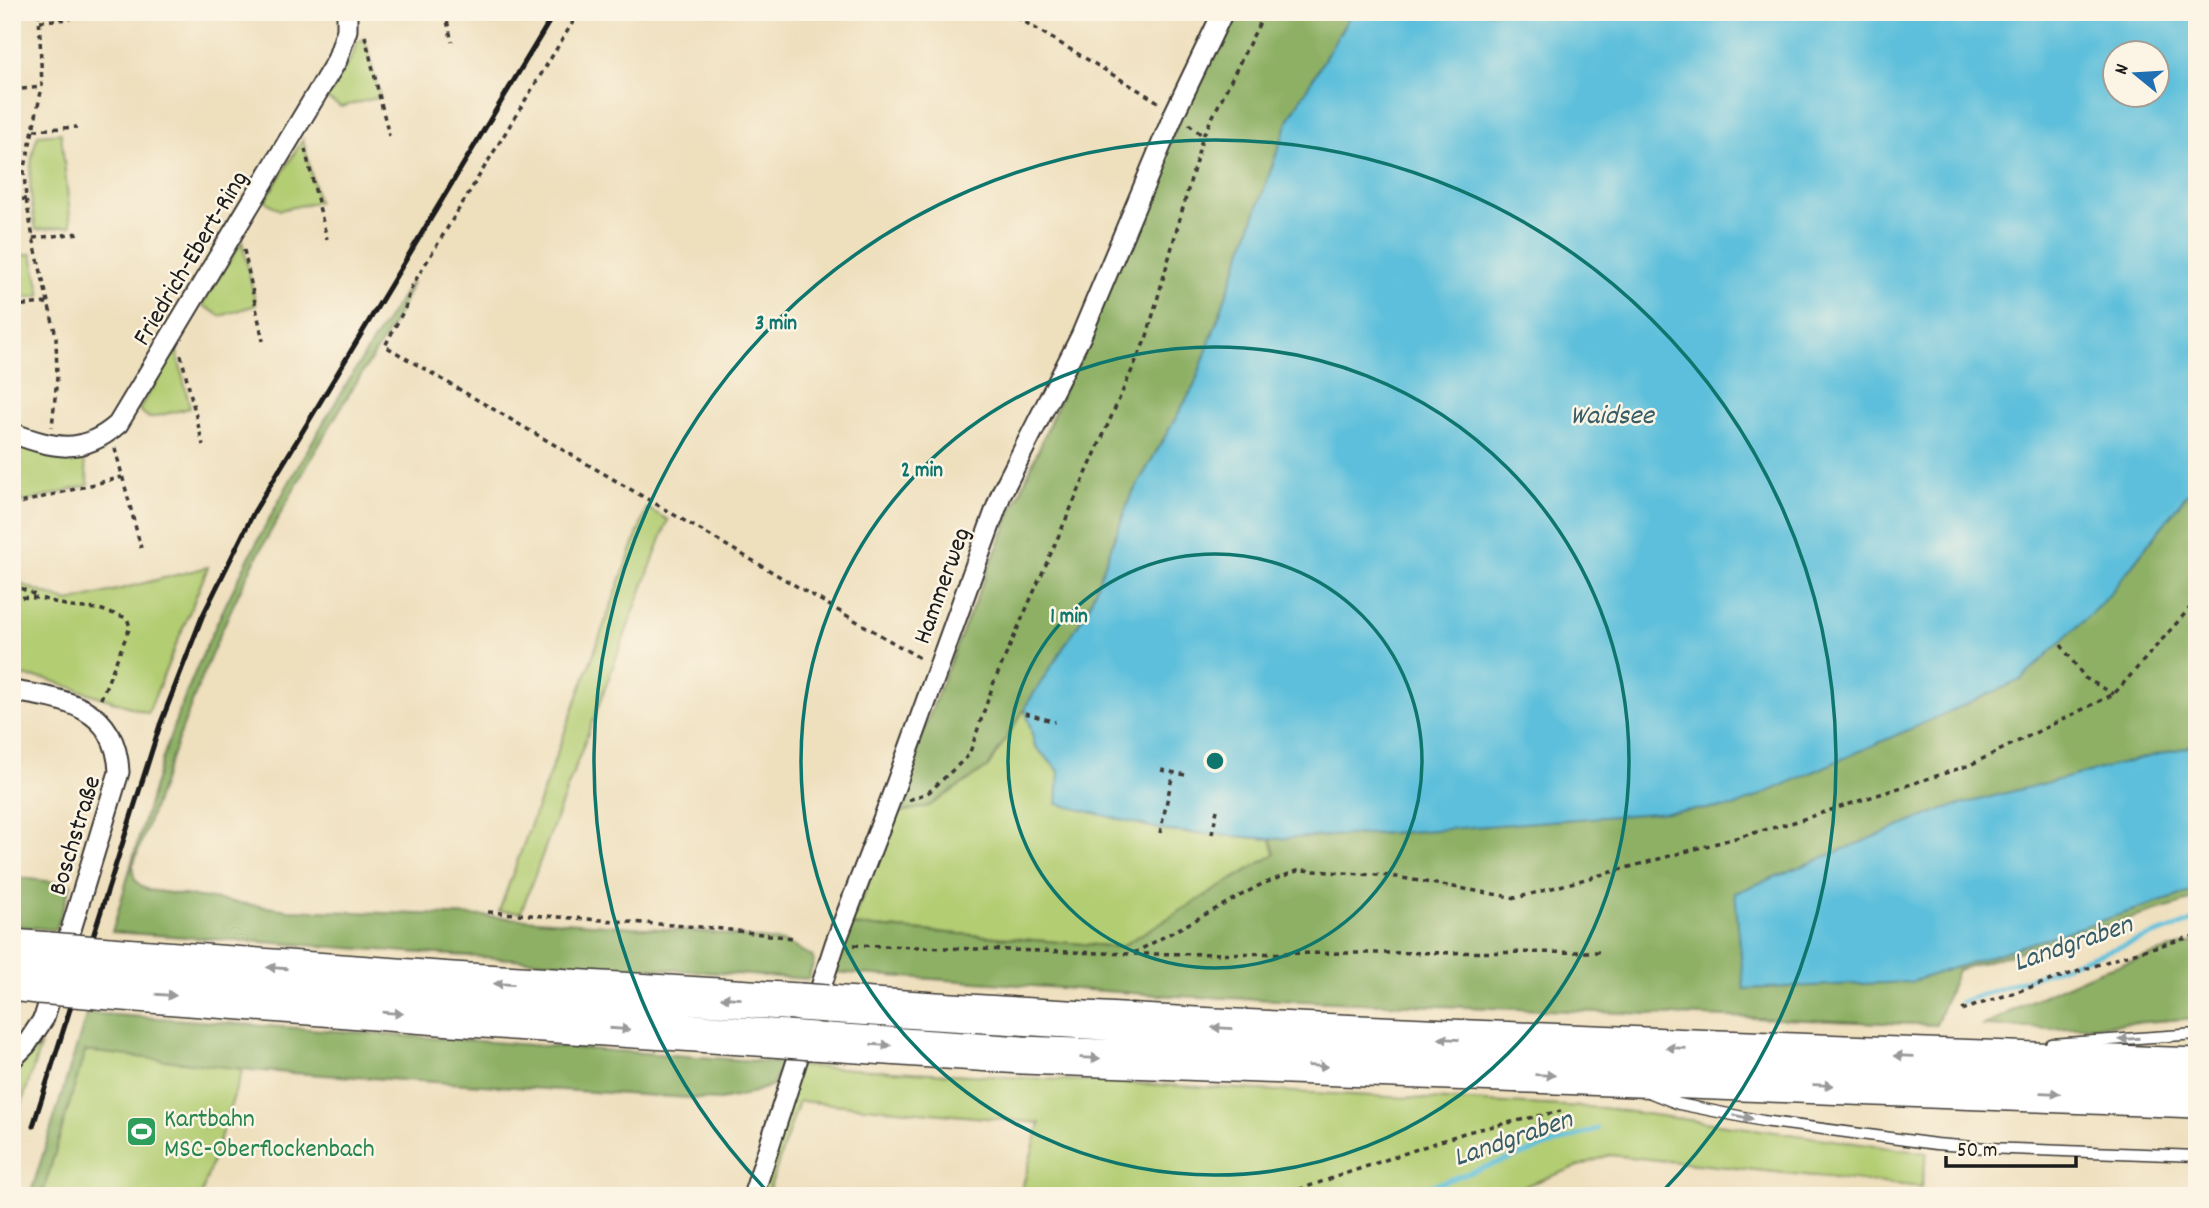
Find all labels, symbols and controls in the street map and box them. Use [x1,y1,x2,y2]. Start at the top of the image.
north arrow [2100,38,2170,108]
text: N [2109,61,2137,78]
street label: Friedrich-Ebert-Ring [125,164,259,354]
text: 3 min [755,310,797,340]
water label: Waidsee [1570,398,1656,438]
text: 2 min [901,457,943,487]
street label: Hammerweg [905,523,982,650]
text: 1 min [1050,603,1088,633]
centre of rings [1203,749,1227,773]
street label: Boschstraße [41,772,112,900]
water label: Landgraben [2009,906,2140,985]
one-way arrow [266,962,288,973]
one-way arrow [493,979,515,990]
one-way arrow [156,990,178,1001]
one-way arrow [720,993,742,1004]
one-way arrow [382,1007,404,1018]
one-way arrow [1211,1023,1233,1034]
one-way arrow [609,1024,631,1035]
one-way arrow [1438,1033,1460,1044]
one-way arrow [2117,1034,2139,1045]
one-way arrow [871,1040,893,1051]
one-way arrow [1665,1042,1687,1053]
one-way arrow [1893,1051,1915,1062]
one-way arrow [1080,1052,1102,1063]
one-way arrow [1307,1061,1329,1072]
one-way arrow [1534,1070,1556,1081]
one-way arrow [1812,1079,1834,1090]
one-way arrow [2039,1088,2061,1099]
water label: Landgraben [1449,1101,1580,1180]
place label: Kartbahn MSC-Oberflockenbach [164,1102,375,1169]
one-way arrow [1732,1111,1754,1122]
sports icon: Kartbahn MSC-Oberflockenbach [124,1115,158,1149]
scale bar [1946,1124,2076,1168]
text: 50 m [1957,1137,1997,1167]

